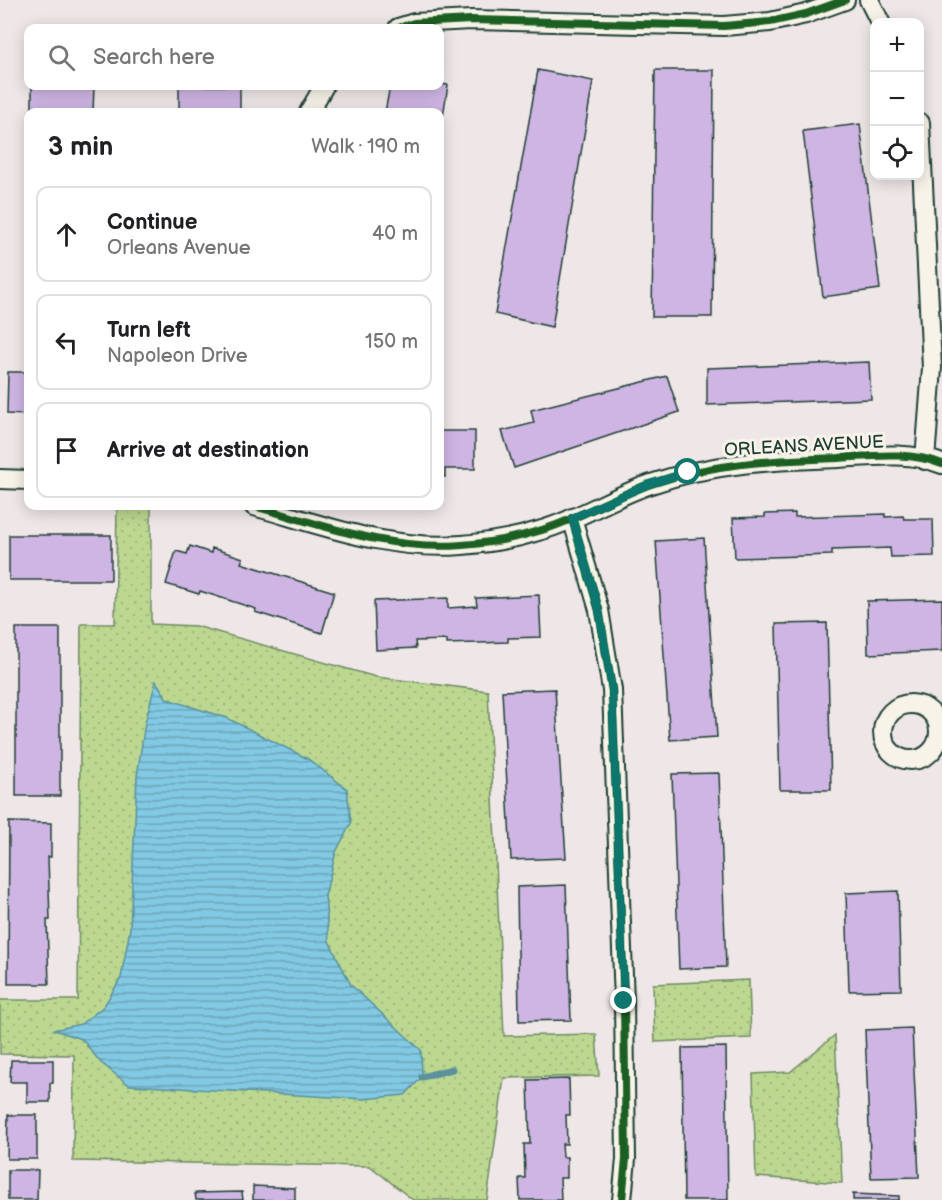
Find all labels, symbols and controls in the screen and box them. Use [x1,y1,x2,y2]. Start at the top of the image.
map controls [870,18,924,180]
button: + [870,18,924,72]
search box [24,24,444,90]
icon: search [45,41,78,74]
text: Search here [93,44,215,71]
button: − [870,72,924,126]
button: locate [870,126,924,180]
text: 3 min [48,132,113,163]
text: Walk · 190 m [311,135,420,159]
text: Continue [107,209,197,236]
icon: ahead [50,218,83,251]
text: 40 m [372,222,418,246]
text: Orleans Avenue [107,236,251,260]
text: Turn left [107,317,191,344]
icon: left [50,326,83,359]
text: 150 m [365,330,418,354]
text: Napoleon Drive [107,344,248,368]
street label: ORLEANS AVENUE [724,431,885,461]
icon: arrive [50,434,83,467]
text: Arrive at destination [107,437,309,464]
route start [674,458,700,484]
route end [610,987,636,1013]

